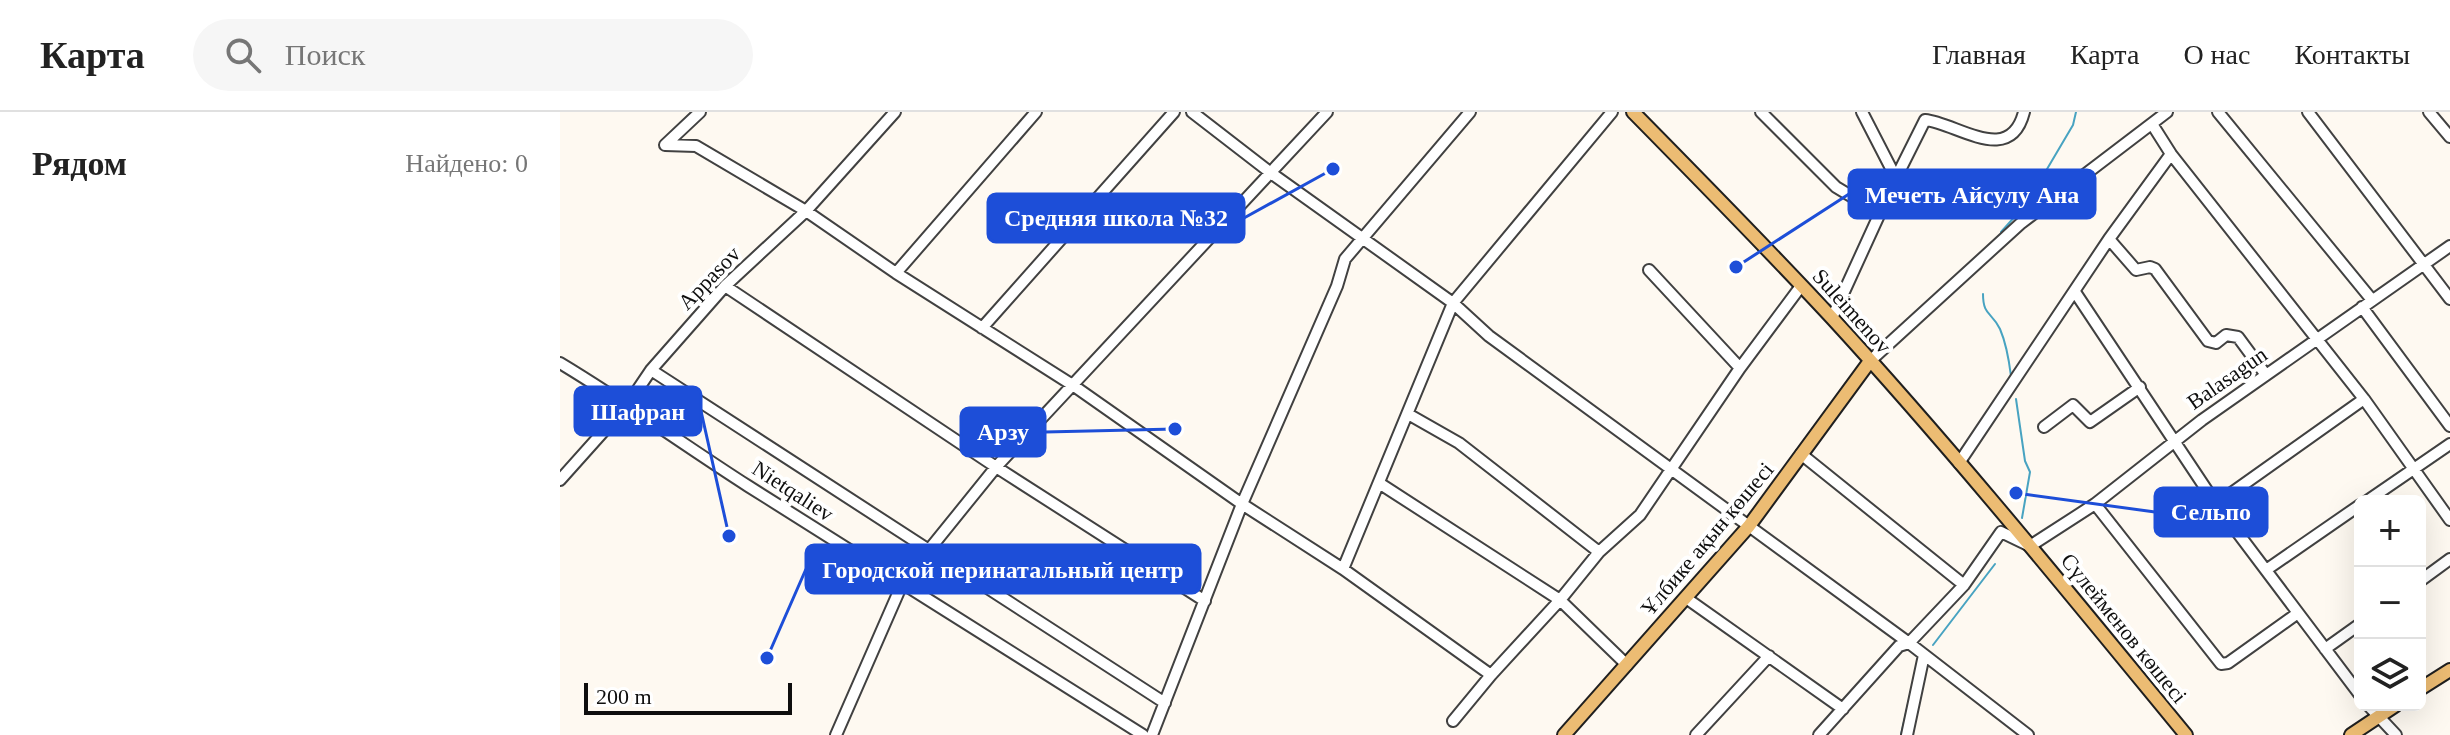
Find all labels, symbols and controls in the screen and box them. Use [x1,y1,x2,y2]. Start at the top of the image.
search box [193,19,753,91]
icon: search [221,33,265,77]
text: Карта [40,34,145,76]
text: Поиск [285,38,365,71]
text: Главная [1932,39,2026,70]
text: Карта [2070,39,2139,70]
text: О нас [2183,39,2250,70]
text: Контакты [2294,39,2410,70]
text: Рядом [32,145,127,182]
text: Найдено: 0 [405,149,528,178]
callout: Мечеть Айсулу Ана [1849,170,2095,218]
text: Мечеть Айсулу Ана [1865,182,2079,208]
callout: Средняя школа №32 [988,194,1244,242]
text: Средняя школа №32 [1004,205,1228,231]
street label: Appasov [673,241,745,315]
street label: Suleimenov [1808,264,1896,358]
street label: Balasagun [2182,341,2272,415]
callout: Шафран [575,387,701,435]
text: Шафран [591,399,685,425]
callout: Арзу [961,408,1045,456]
text: Арзу [977,419,1029,445]
street label: Nietqaliev [748,456,838,526]
street label: Ұлбике ақын көшесі [1636,457,1778,621]
callout: Сельпо [2155,488,2267,536]
map controls [2354,495,2426,711]
button: + [2354,495,2426,567]
text: Сельпо [2171,499,2251,525]
callout: Городской перинатальный центр [806,545,1200,593]
street label: Сүлейменов көшесі [2056,548,2192,708]
text: Городской перинатальный центр [822,557,1184,583]
button: − [2354,567,2426,639]
button: layers [2354,639,2426,711]
scale bar [584,679,792,715]
text: 200 m [596,684,652,709]

